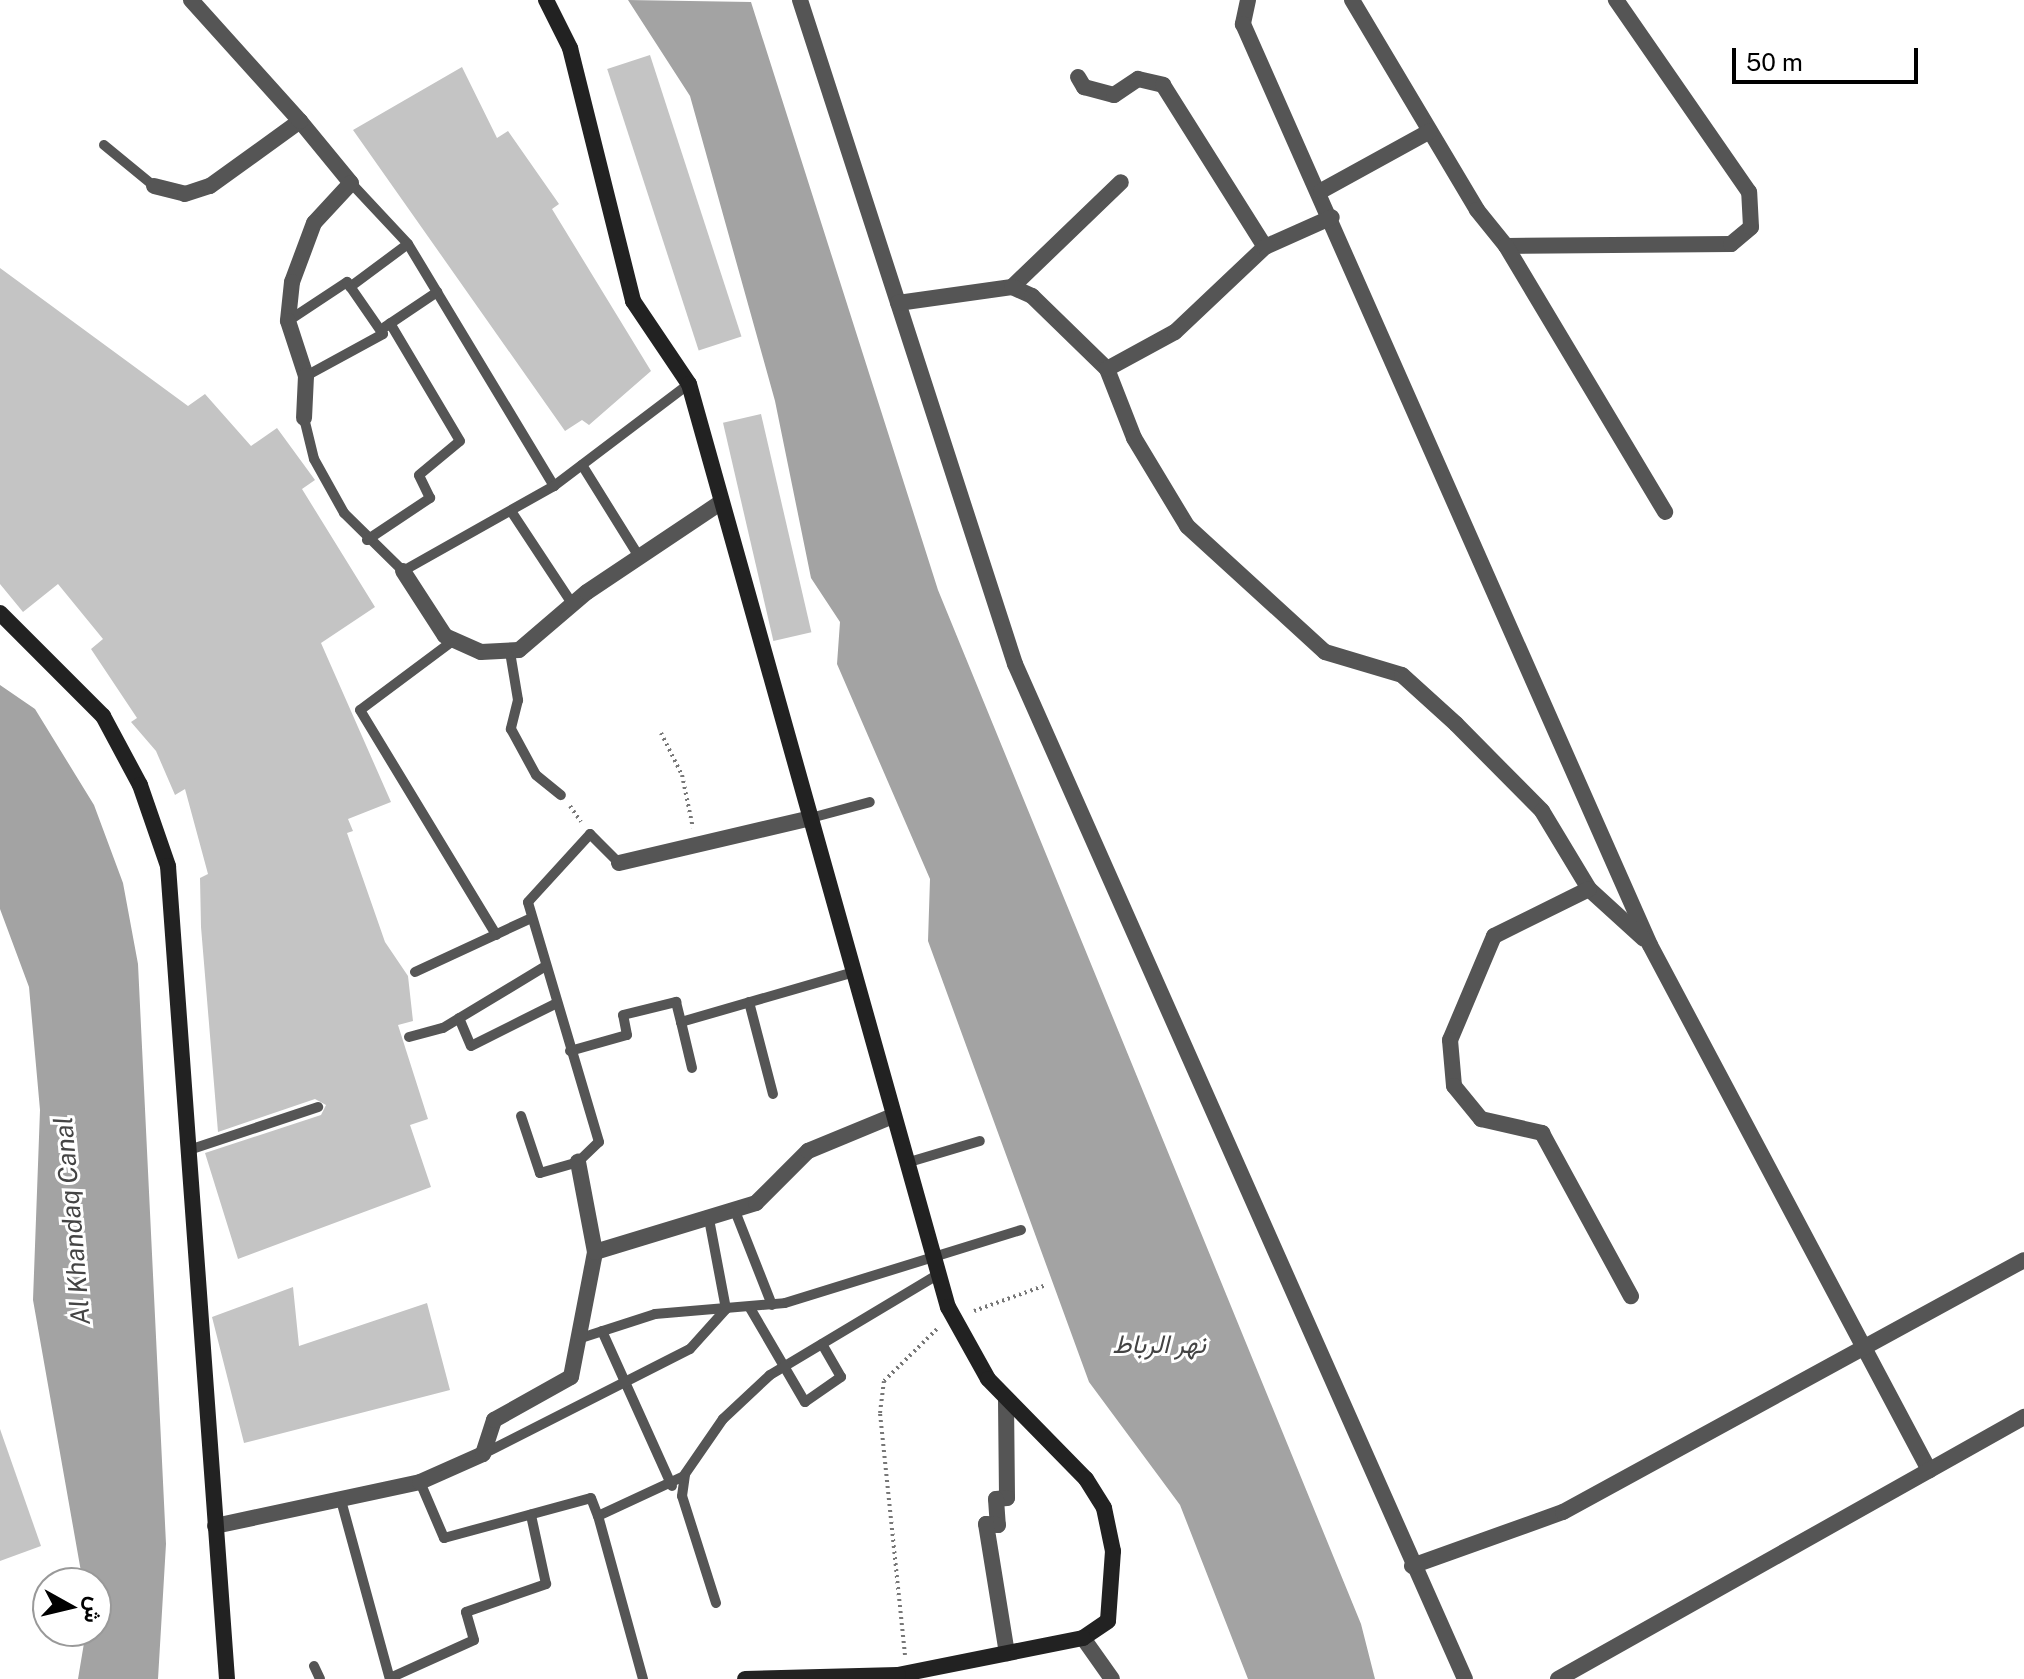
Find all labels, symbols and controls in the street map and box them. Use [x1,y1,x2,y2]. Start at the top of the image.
scale bar [1736,32,1922,82]
text: 50 m [1746,48,1803,76]
water label: Al Khandaq Canal [47,1116,97,1326]
water label: نهر الرباط [1112,1328,1206,1360]
north arrow [32,1567,112,1647]
text: ش [79,1595,108,1625]

